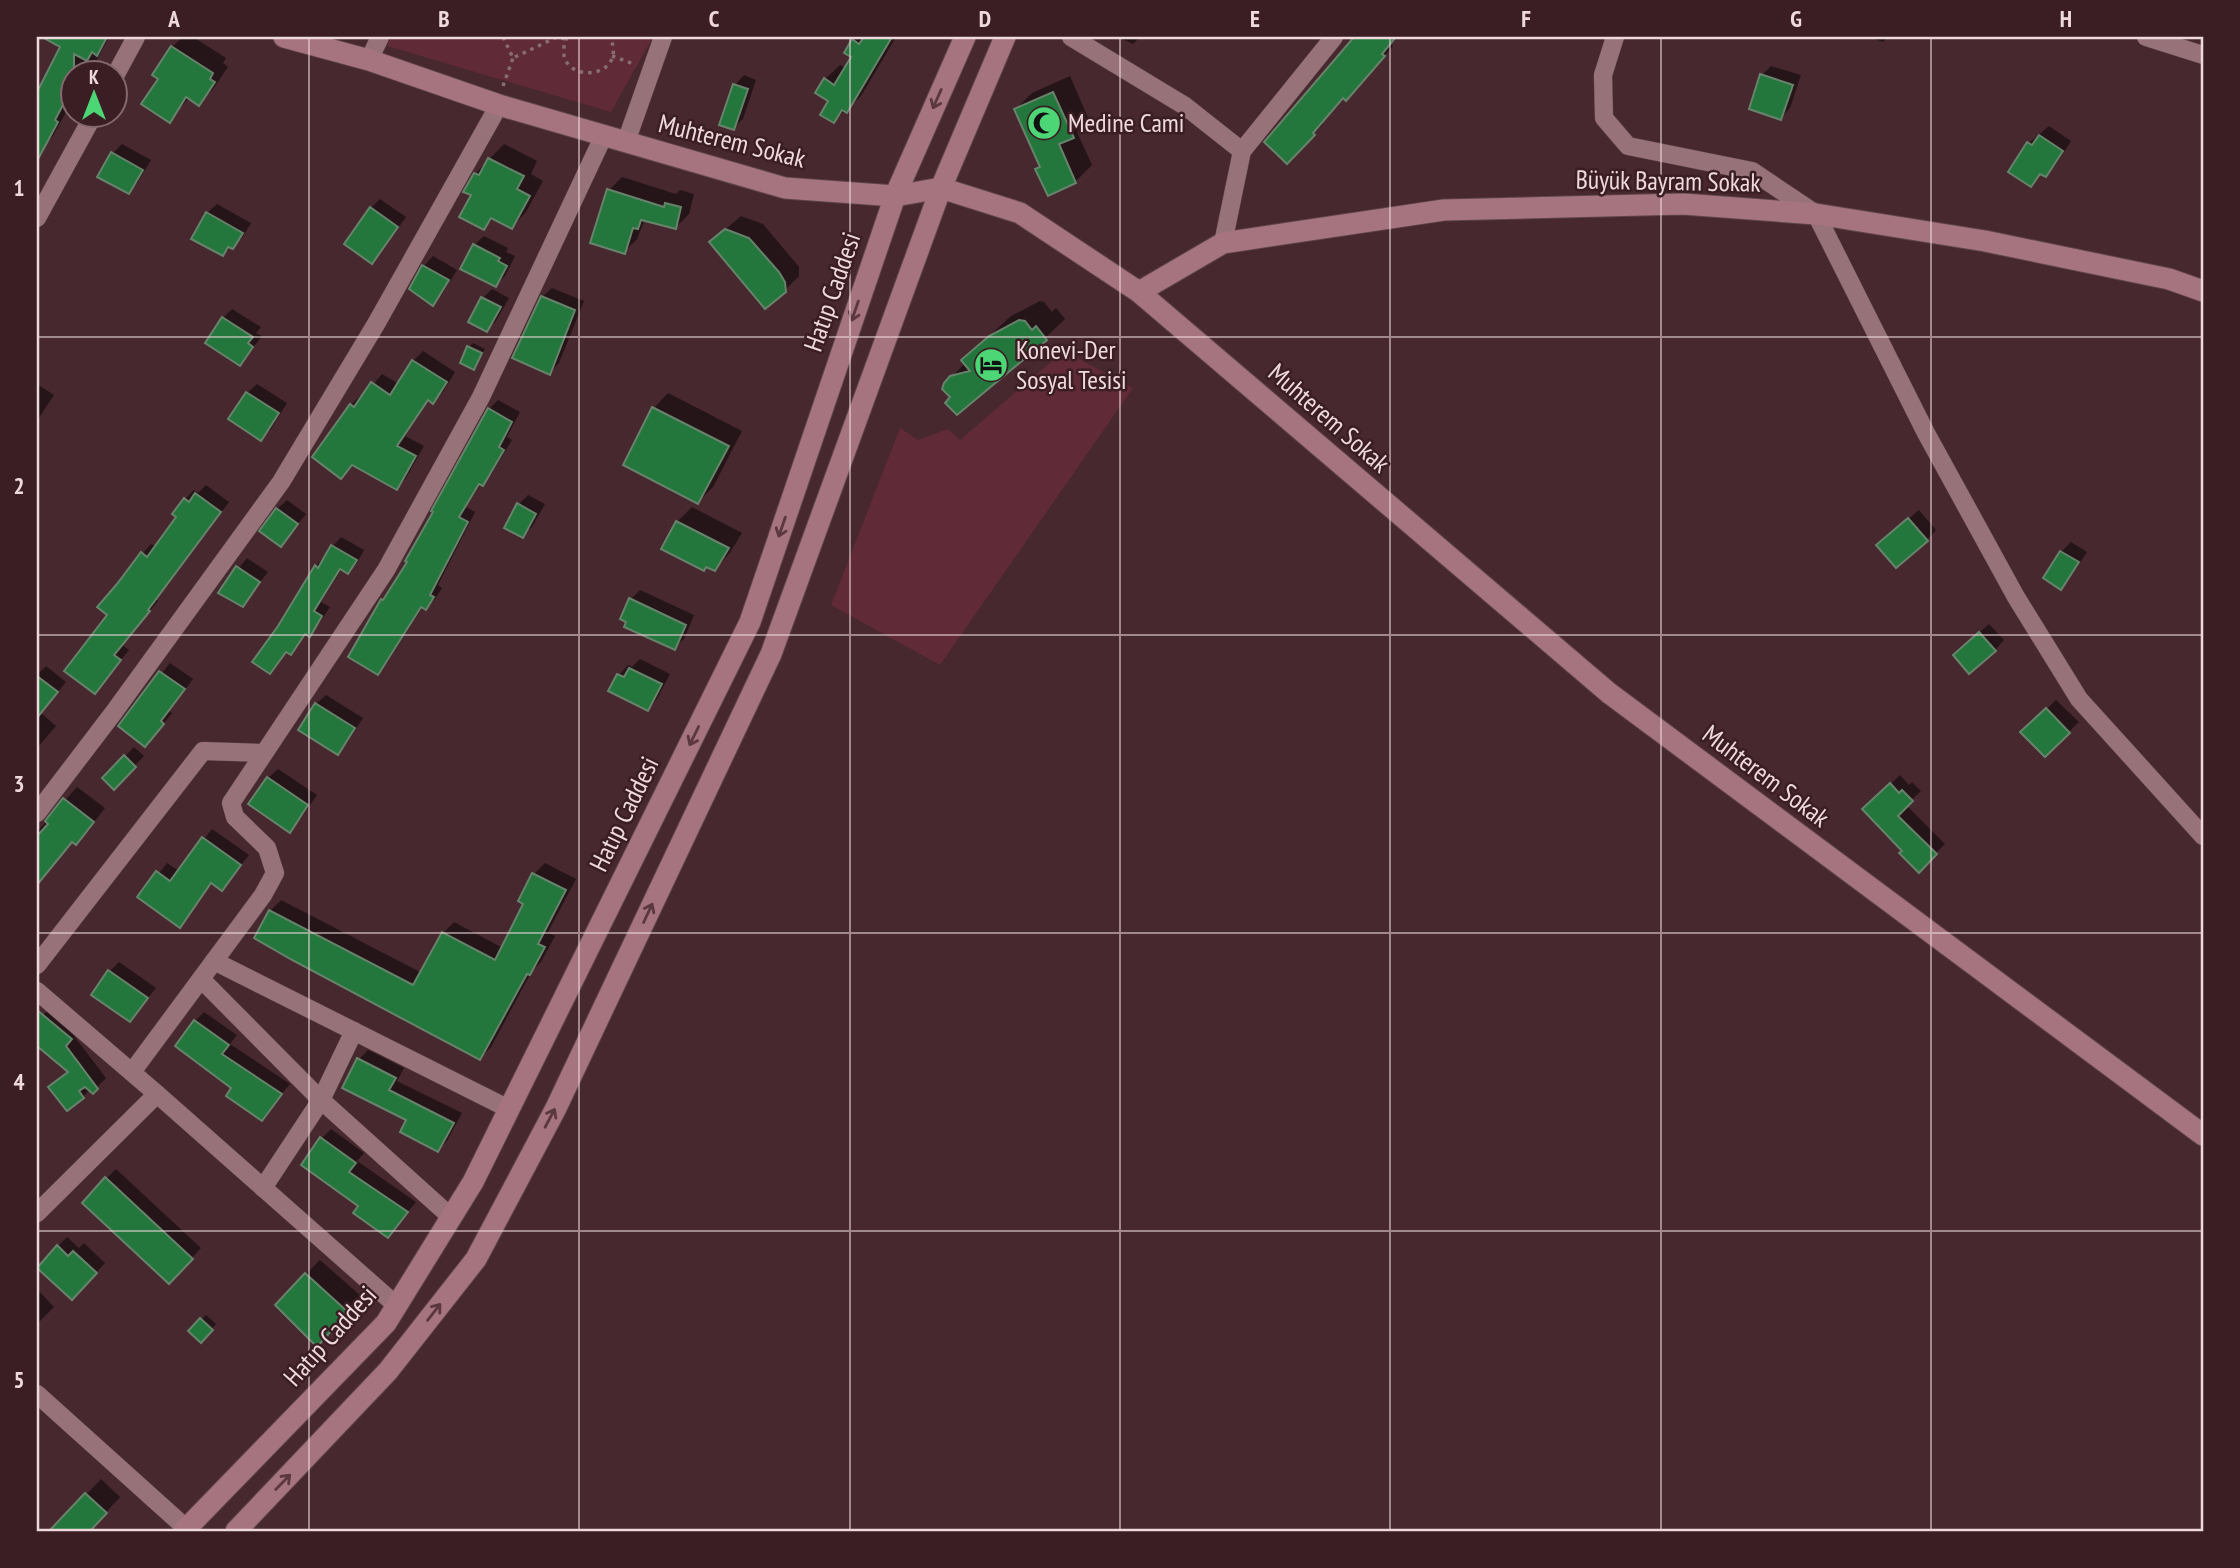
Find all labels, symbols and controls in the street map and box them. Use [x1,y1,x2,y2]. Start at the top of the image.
text: A [167,4,180,33]
text: B [438,4,450,33]
text: C [709,4,720,33]
text: D [979,4,991,33]
text: E [1250,4,1260,33]
text: F [1521,4,1531,33]
text: G [1790,4,1802,33]
text: H [2060,4,2072,33]
north arrow [60,60,130,130]
text: K [89,65,99,89]
one-way arrow [930,88,943,109]
mosque icon: Medine Cami [1025,104,1063,142]
street label: Muhterem Sokak [655,106,809,175]
place label: Medine Cami [1068,106,1184,139]
street label: Büyük Bayram Sokak [1575,162,1761,199]
text: 1 [14,173,25,202]
street label: Hatıp Caddesi [796,228,867,356]
one-way arrow [848,300,860,322]
place label: Konevi-Der Sosyal Tesisi [1016,333,1127,396]
hotel icon: Konevi-Der Sosyal Tesisi [972,346,1010,384]
street label: Muhterem Sokak [1262,356,1397,479]
text: 2 [14,471,25,500]
one-way arrow [775,515,787,537]
street label: Muhterem Sokak [1696,717,1836,834]
one-way arrow [686,725,700,746]
street label: Hatıp Caddesi [582,751,665,877]
text: 3 [14,769,25,798]
one-way arrow [643,902,656,923]
text: 4 [14,1067,25,1096]
one-way arrow [544,1108,558,1129]
street label: Hatıp Caddesi [276,1279,383,1393]
one-way arrow [427,1304,442,1322]
text: 5 [14,1365,25,1394]
one-way arrow [274,1474,291,1491]

